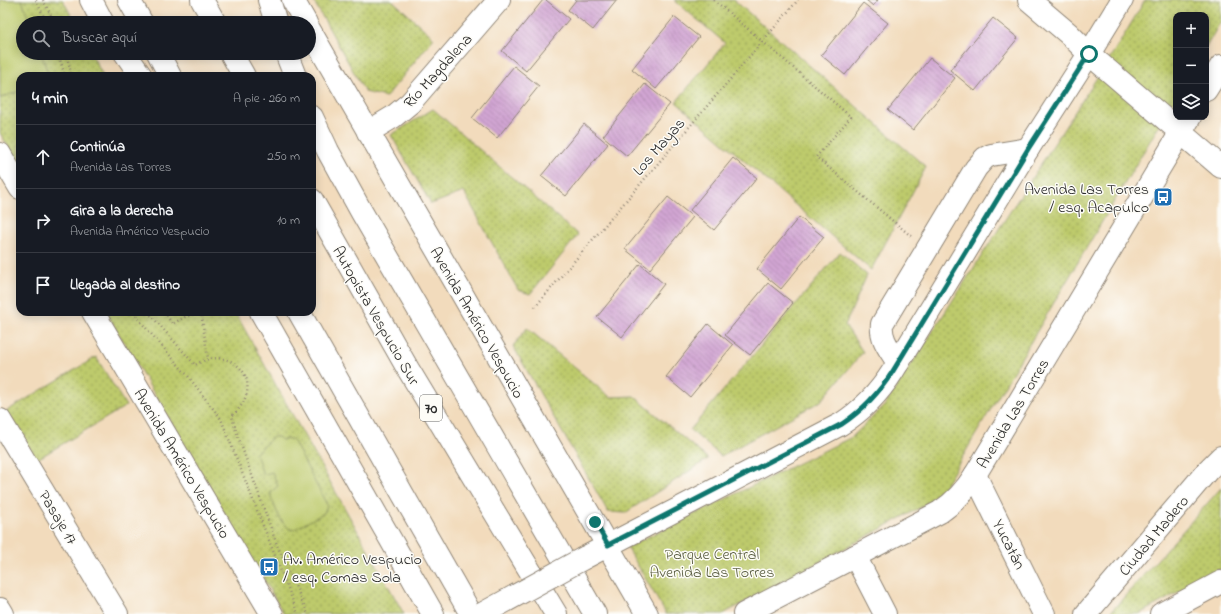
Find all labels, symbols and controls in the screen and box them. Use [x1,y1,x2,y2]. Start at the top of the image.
map controls [1173,12,1209,120]
button: + [1173,12,1209,48]
search box [16,16,316,60]
icon: search [30,27,52,49]
text: Buscar aquí [62,27,137,49]
street label: Río Magdalena [398,29,479,114]
route start [1080,45,1098,63]
button: − [1173,48,1209,84]
button: layers [1173,84,1209,120]
text: 4 min [32,86,68,111]
text: A pie · 260 m [233,89,300,108]
street label: Los Mayas [627,113,692,182]
text: Continúa [70,136,125,158]
icon: ahead [32,146,54,168]
text: 250 m [267,147,300,166]
text: Avenida Las Torres [70,158,171,177]
place label: Avenida Las Torres / esq. Acapulco [1024,178,1149,220]
bus stop icon: Avenida Las Torres / esq. Acapulco [1152,186,1174,208]
text: Gira a la derecha [70,200,173,222]
icon: right [32,210,54,232]
text: 10 m [277,211,300,230]
text: Avenida Américo Vespucio [70,222,210,241]
street label: Autopista Vespucio Sur [325,242,425,390]
street label: Avenida Américo Vespucio [423,243,530,403]
icon: arrive [32,274,54,296]
text: Llegada al destino [70,274,180,296]
street label: Avenida Las Torres [971,354,1056,474]
street label: Avenida Américo Vespucio [127,384,236,544]
road number: 70 [420,395,442,421]
street label: Pasaje 17 [32,486,83,550]
street label: Ciudad Madero [1113,491,1196,582]
route end [586,513,604,531]
street label: Yucatán [985,516,1031,574]
park label: Parque Central Avenida Las Torres [650,543,774,585]
place label: Av. Américo Vespucio / esq. Comas Sola [283,548,422,590]
bus stop icon: Av. Américo Vespucio / esq. Comas Sola [258,556,280,578]

